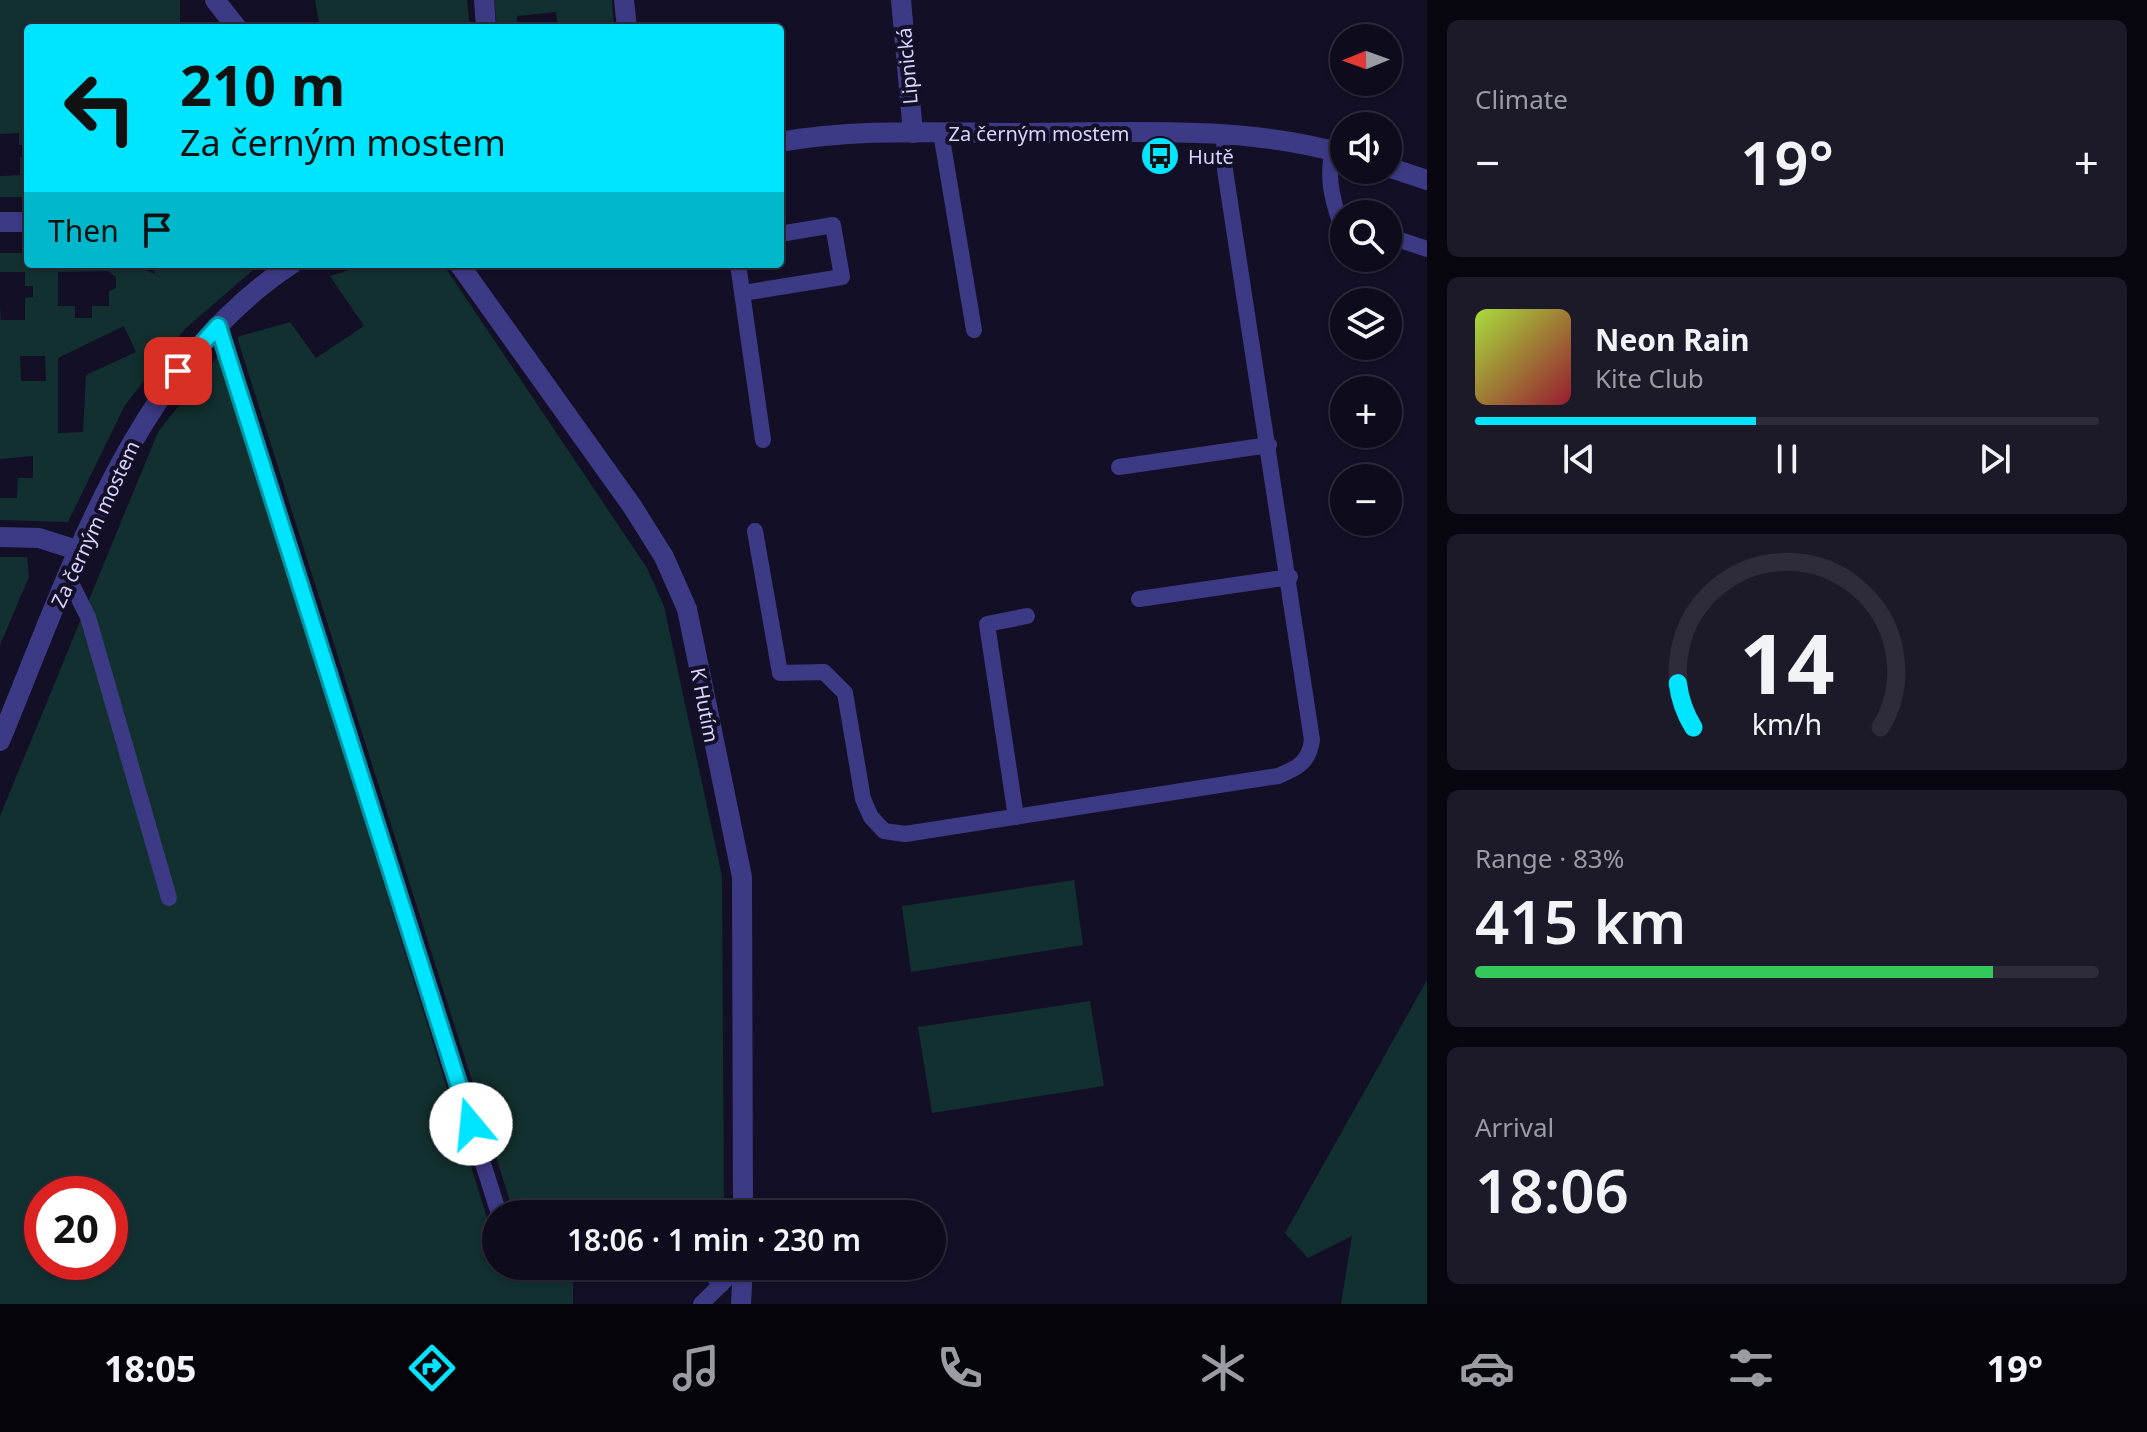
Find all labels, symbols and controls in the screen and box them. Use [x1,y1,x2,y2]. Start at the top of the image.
north arrow [1330,24,1402,96]
map controls [1330,24,1402,536]
street label: Lipnická [890,26,924,106]
text: 210 m [180,46,345,122]
icon: left [48,56,152,160]
text: Climate [1475,81,1568,117]
button: sound [1330,112,1402,184]
text: Za černým mostem [180,118,506,167]
street label: Za černým mostem [948,120,1130,147]
text: 19° [1740,121,1834,203]
text: − [1475,132,1500,192]
text: + [2074,132,2099,192]
bus stop icon: Hutě [1139,135,1181,177]
place label: Hutě [1188,143,1234,170]
button: search [1330,200,1402,272]
icon: arrive [135,208,179,252]
text: Then [48,210,119,251]
button: layers [1330,288,1402,360]
text: Neon Rain [1595,319,1749,360]
pin [144,337,212,405]
icon: arrive [156,349,200,393]
text: Kite Club [1595,360,1704,396]
button: + [1330,376,1402,448]
street label: Za černým mostem [45,436,145,612]
icon: previous [1557,437,1601,481]
icon: pause [1765,437,1809,481]
icon: next [1973,437,2017,481]
button: − [1330,464,1402,536]
text: 14 [1739,605,1835,718]
street label: K Hutím [685,665,725,745]
text: km/h [1752,704,1822,743]
text: Range · 83% [1475,840,1624,876]
text: 415 km [1475,880,1686,962]
position arrow [429,1082,513,1166]
text: Arrival [1475,1109,1554,1145]
text: 18:06 [1475,1149,1629,1231]
speed limit sign: 20 [24,1176,128,1280]
text: 18:06 · 1 min · 230 m [567,1219,861,1260]
icon: directions [404,1340,460,1396]
icon: music [668,1340,724,1396]
icon: phone [932,1340,988,1396]
icon: climate [1195,1340,1251,1396]
icon: car [1459,1340,1515,1396]
icon: filters [1723,1340,1779,1396]
text: 18:05 [104,1344,196,1393]
text: 19° [1987,1344,2043,1393]

